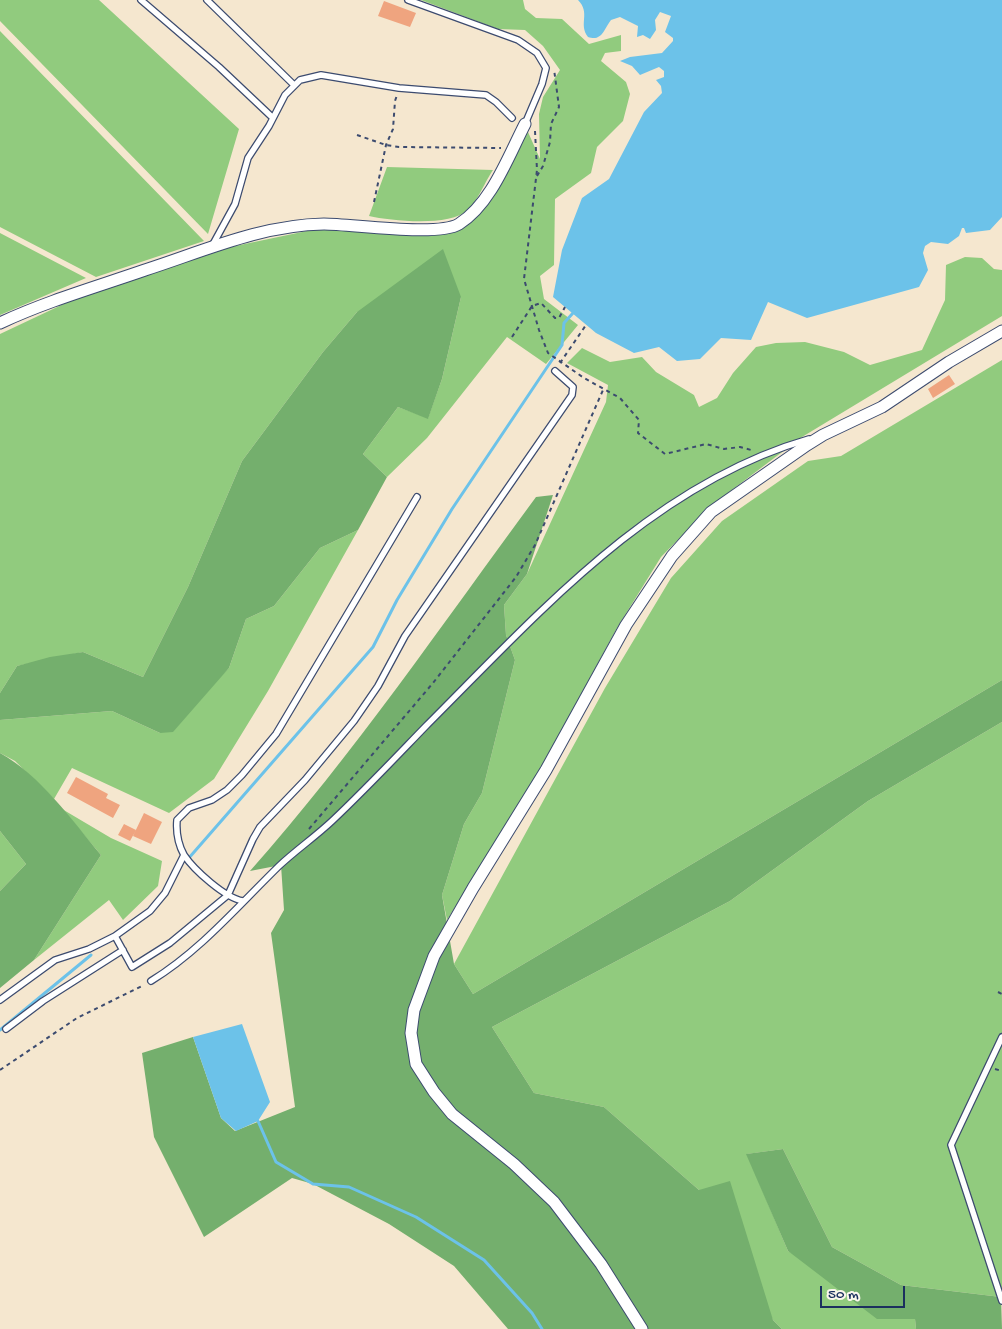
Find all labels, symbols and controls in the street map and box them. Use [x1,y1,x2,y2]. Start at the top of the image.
scale bar [822,1276,907,1308]
text: 50 m [828,1286,859,1304]

